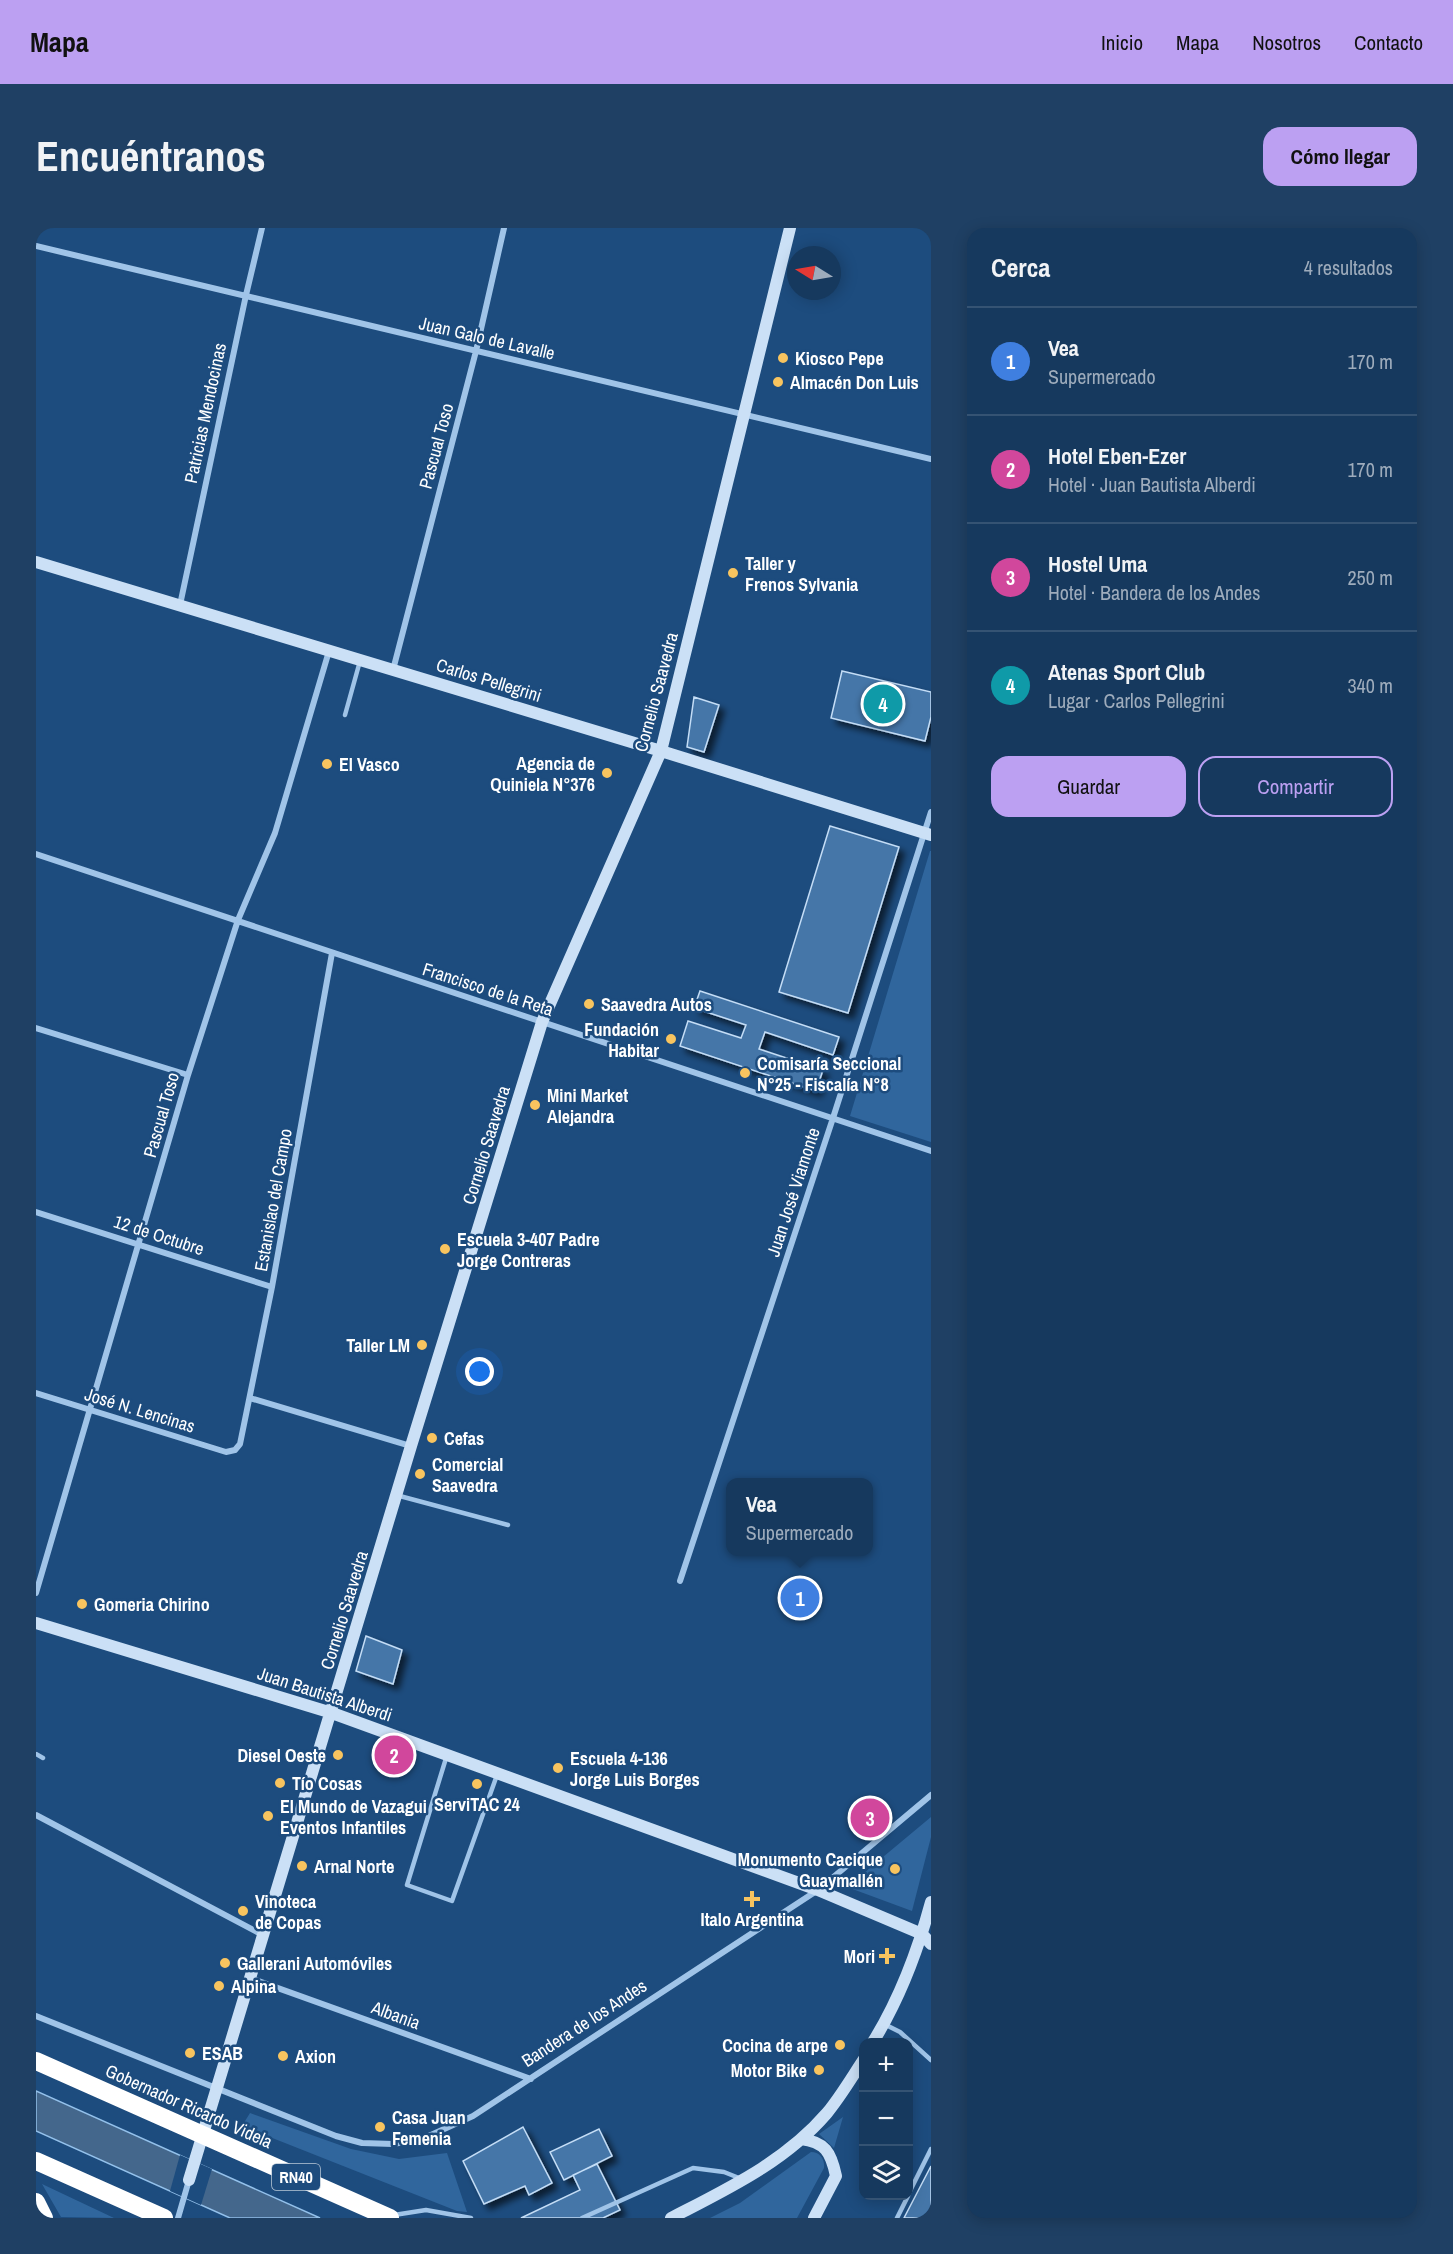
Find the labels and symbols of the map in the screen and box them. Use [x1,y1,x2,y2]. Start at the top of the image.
north arrow [787,246,841,300]
street label: Juan Galo de Lavalle [417,310,557,366]
street label: Patricias Mendocinas [178,341,232,485]
place label: Kiosco Pepe [795,346,884,371]
marker: Kiosco Pepe [776,351,790,365]
place label: Almacén Don Luis [790,370,919,395]
marker: Almacén Don Luis [771,375,785,389]
street label: Pascual Toso [413,400,459,492]
place label: Taller y Frenos Sylvania [745,551,859,597]
marker: Taller y Frenos Sylvania [726,566,740,580]
street label: Cornelio Saavedra [628,629,684,755]
street label: Carlos Pellegrini [433,652,545,708]
pin: 4 [864,682,902,726]
place label: Agencia de Quiniela N°376 [490,751,595,797]
place label: El Vasco [339,752,400,777]
marker: El Vasco [320,757,334,771]
marker: Agencia de Quiniela N°376 [600,766,614,780]
street label: Francisco de la Reta [419,956,557,1022]
place label: Saavedra Autos [601,992,712,1017]
marker: Saavedra Autos [582,997,596,1011]
place label: Fundación Habitar [584,1017,659,1063]
marker: Fundación Habitar [664,1032,678,1046]
place label: Comisaría Seccional N°25 - Fiscalía N°8 [757,1051,901,1097]
marker: Comisaría Seccional N°25 - Fiscalía N°8 [738,1066,752,1080]
street label: Pascual Toso [137,1069,185,1161]
street label: Cornelio Saavedra [456,1082,516,1208]
place label: Mini Market Alejandra [547,1083,628,1129]
marker: Mini Market Alejandra [528,1098,542,1112]
street label: Juan José Viamonte [760,1124,826,1260]
street label: Estanislao del Campo [248,1127,298,1273]
street label: 12 de Octubre [111,1209,207,1261]
place label: Escuela 3-407 Padre Jorge Contreras [457,1227,600,1273]
marker: Escuela 3-407 Padre Jorge Contreras [438,1242,452,1256]
place label: Taller LM [346,1333,410,1358]
marker: Taller LM [415,1338,429,1352]
your location [465,1357,494,1386]
street label: José N. Lencinas [82,1381,198,1439]
place label: Cefas [444,1426,484,1451]
marker: Cefas [425,1431,439,1445]
place label: Comercial Saavedra [432,1452,503,1498]
marker: Comercial Saavedra [413,1467,427,1481]
street label: Cornelio Saavedra [314,1547,374,1673]
pin: 1 [780,1576,819,1620]
place label: Gomeria Chirino [94,1592,210,1617]
marker: Gomeria Chirino [75,1597,89,1611]
street label: Juan Bautista Alberdi [254,1660,396,1728]
pin: 2 [374,1732,414,1778]
place label: Diesel Oeste [237,1743,326,1768]
place label: Escuela 4-136 Jorge Luis Borges [570,1746,700,1792]
marker: Diesel Oeste [331,1748,345,1762]
marker: Escuela 4-136 Jorge Luis Borges [551,1761,565,1775]
place label: Tío Cosas [292,1771,362,1796]
marker: Tío Cosas [273,1776,287,1790]
marker: ServiTAC 24 [470,1777,484,1791]
place label: ServiTAC 24 [434,1792,521,1817]
place label: El Mundo de Vazagui Eventos Infantiles [280,1794,427,1840]
pin: 3 [850,1796,890,1840]
marker: El Mundo de Vazagui Eventos Infantiles [261,1809,275,1823]
place label: Monumento Cacique Guaymallén [738,1847,883,1893]
place label: Arnal Norte [314,1854,394,1879]
marker: Arnal Norte [295,1859,309,1873]
marker: Monumento Cacique Guaymallén [888,1862,902,1876]
place label: Vinoteca de Copas [255,1889,321,1935]
marker: Italo Argentina [745,1892,759,1906]
marker: Vinoteca de Copas [236,1904,250,1918]
place label: Italo Argentina [701,1907,804,1932]
place label: Mori [844,1944,875,1969]
marker: Mori [880,1949,894,1963]
place label: Gallerani Automóviles [237,1951,392,1976]
marker: Gallerani Automóviles [218,1956,232,1970]
street label: Bandera de los Andes [517,1973,651,2073]
place label: Alpina [231,1974,277,1999]
marker: Alpina [212,1979,226,1993]
street label: Albania [367,1994,424,2035]
place label: Cocina de arpe [722,2033,828,2058]
marker: Cocina de arpe [833,2038,847,2052]
place label: ESAB [202,2041,243,2066]
place label: Axion [295,2044,336,2069]
marker: ESAB [183,2046,197,2060]
marker: Axion [276,2049,290,2063]
street label: Gobernador Ricardo Videla [102,2058,276,2154]
place label: Motor Bike [731,2058,807,2083]
marker: Motor Bike [812,2063,826,2077]
place label: Casa Juan Femenia [392,2105,466,2151]
marker: Casa Juan Femenia [373,2120,387,2134]
road number: RN40 [272,2164,320,2190]

